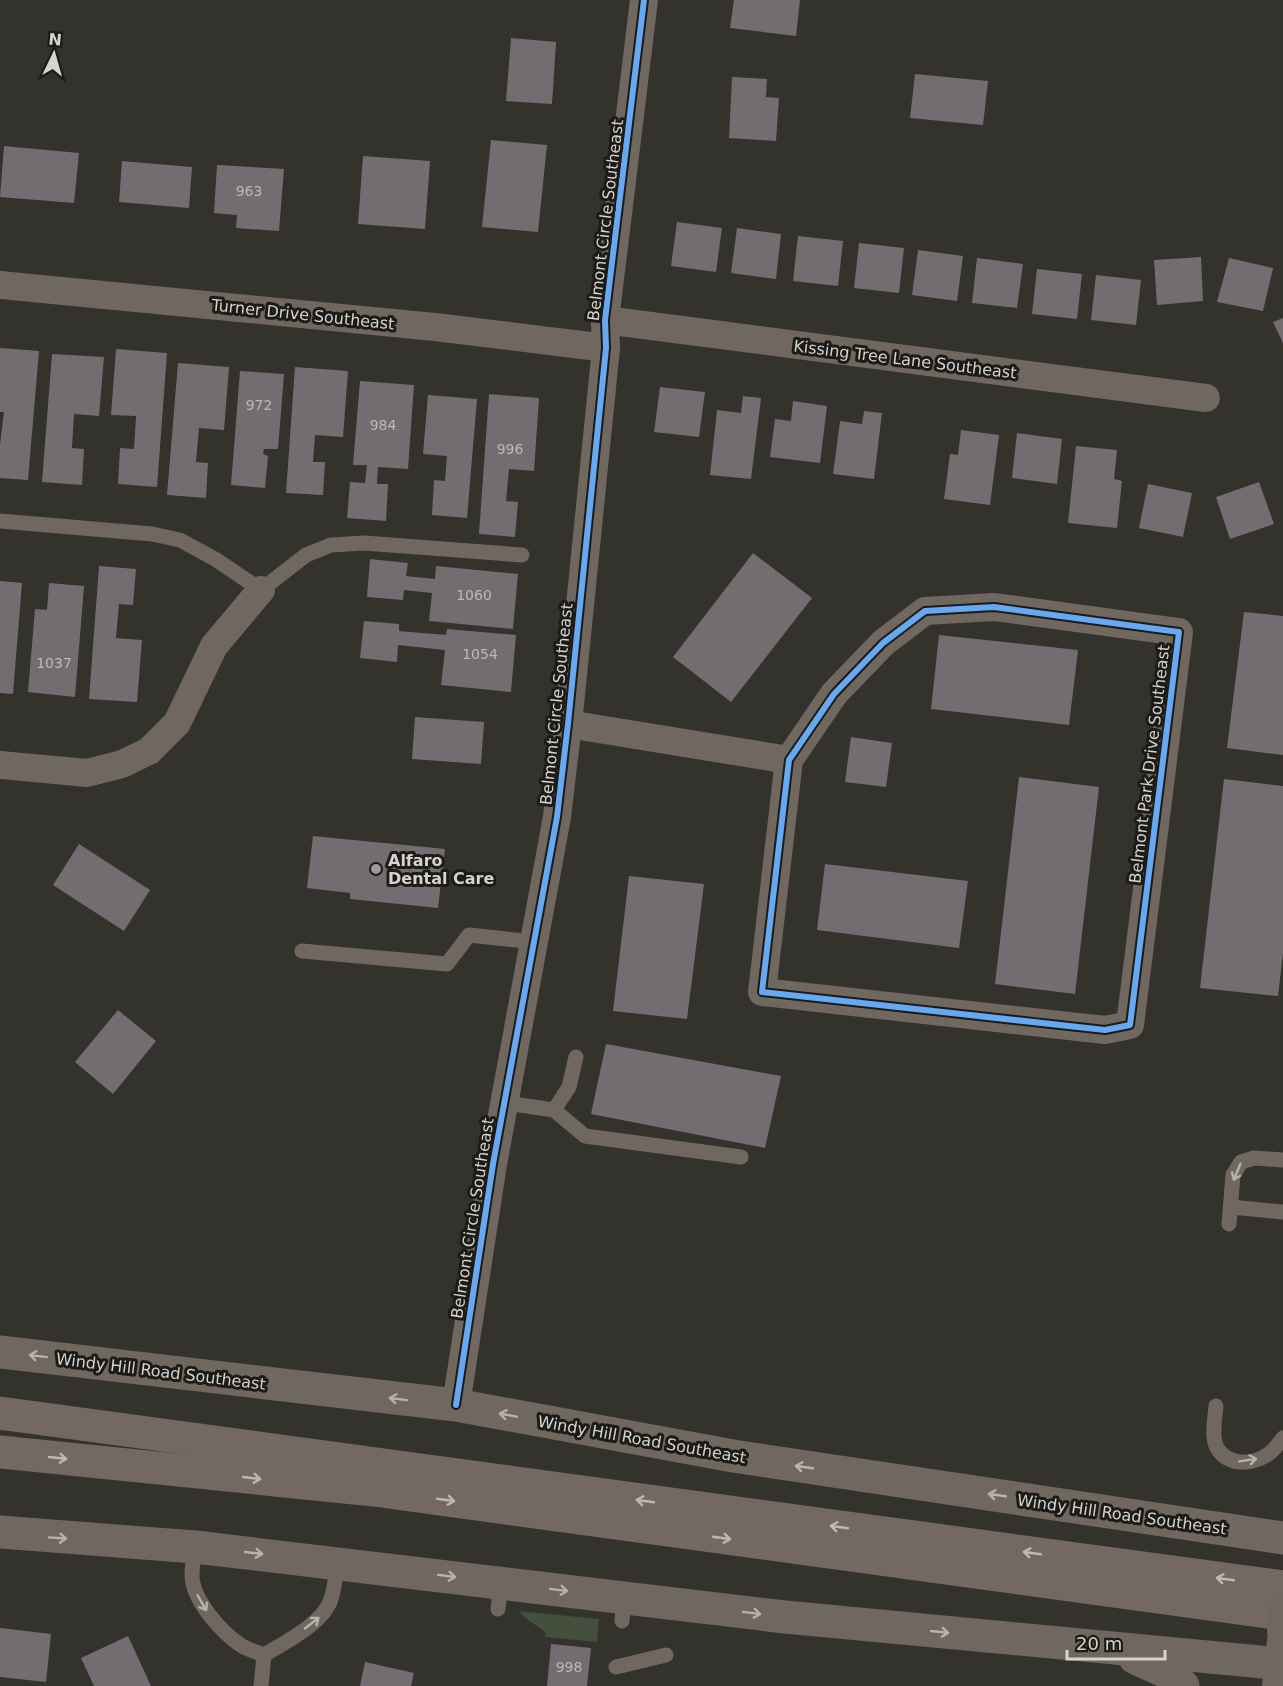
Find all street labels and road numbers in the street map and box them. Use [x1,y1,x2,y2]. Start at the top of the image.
street label: Belmont Circle Southeast [584,118,627,322]
street label: Turner Drive Southeast [209,295,395,334]
street label: Kissing Tree Lane Southeast [792,336,1017,383]
street label: Belmont Circle Southeast [536,602,577,806]
street label: Belmont Park Drive Southeast [1125,644,1174,884]
street label: Belmont Circle Southeast [447,1116,498,1320]
street label: Windy Hill Road Southeast [55,1349,267,1394]
street label: Windy Hill Road Southeast [536,1412,748,1467]
street label: Windy Hill Road Southeast [1016,1490,1228,1539]

